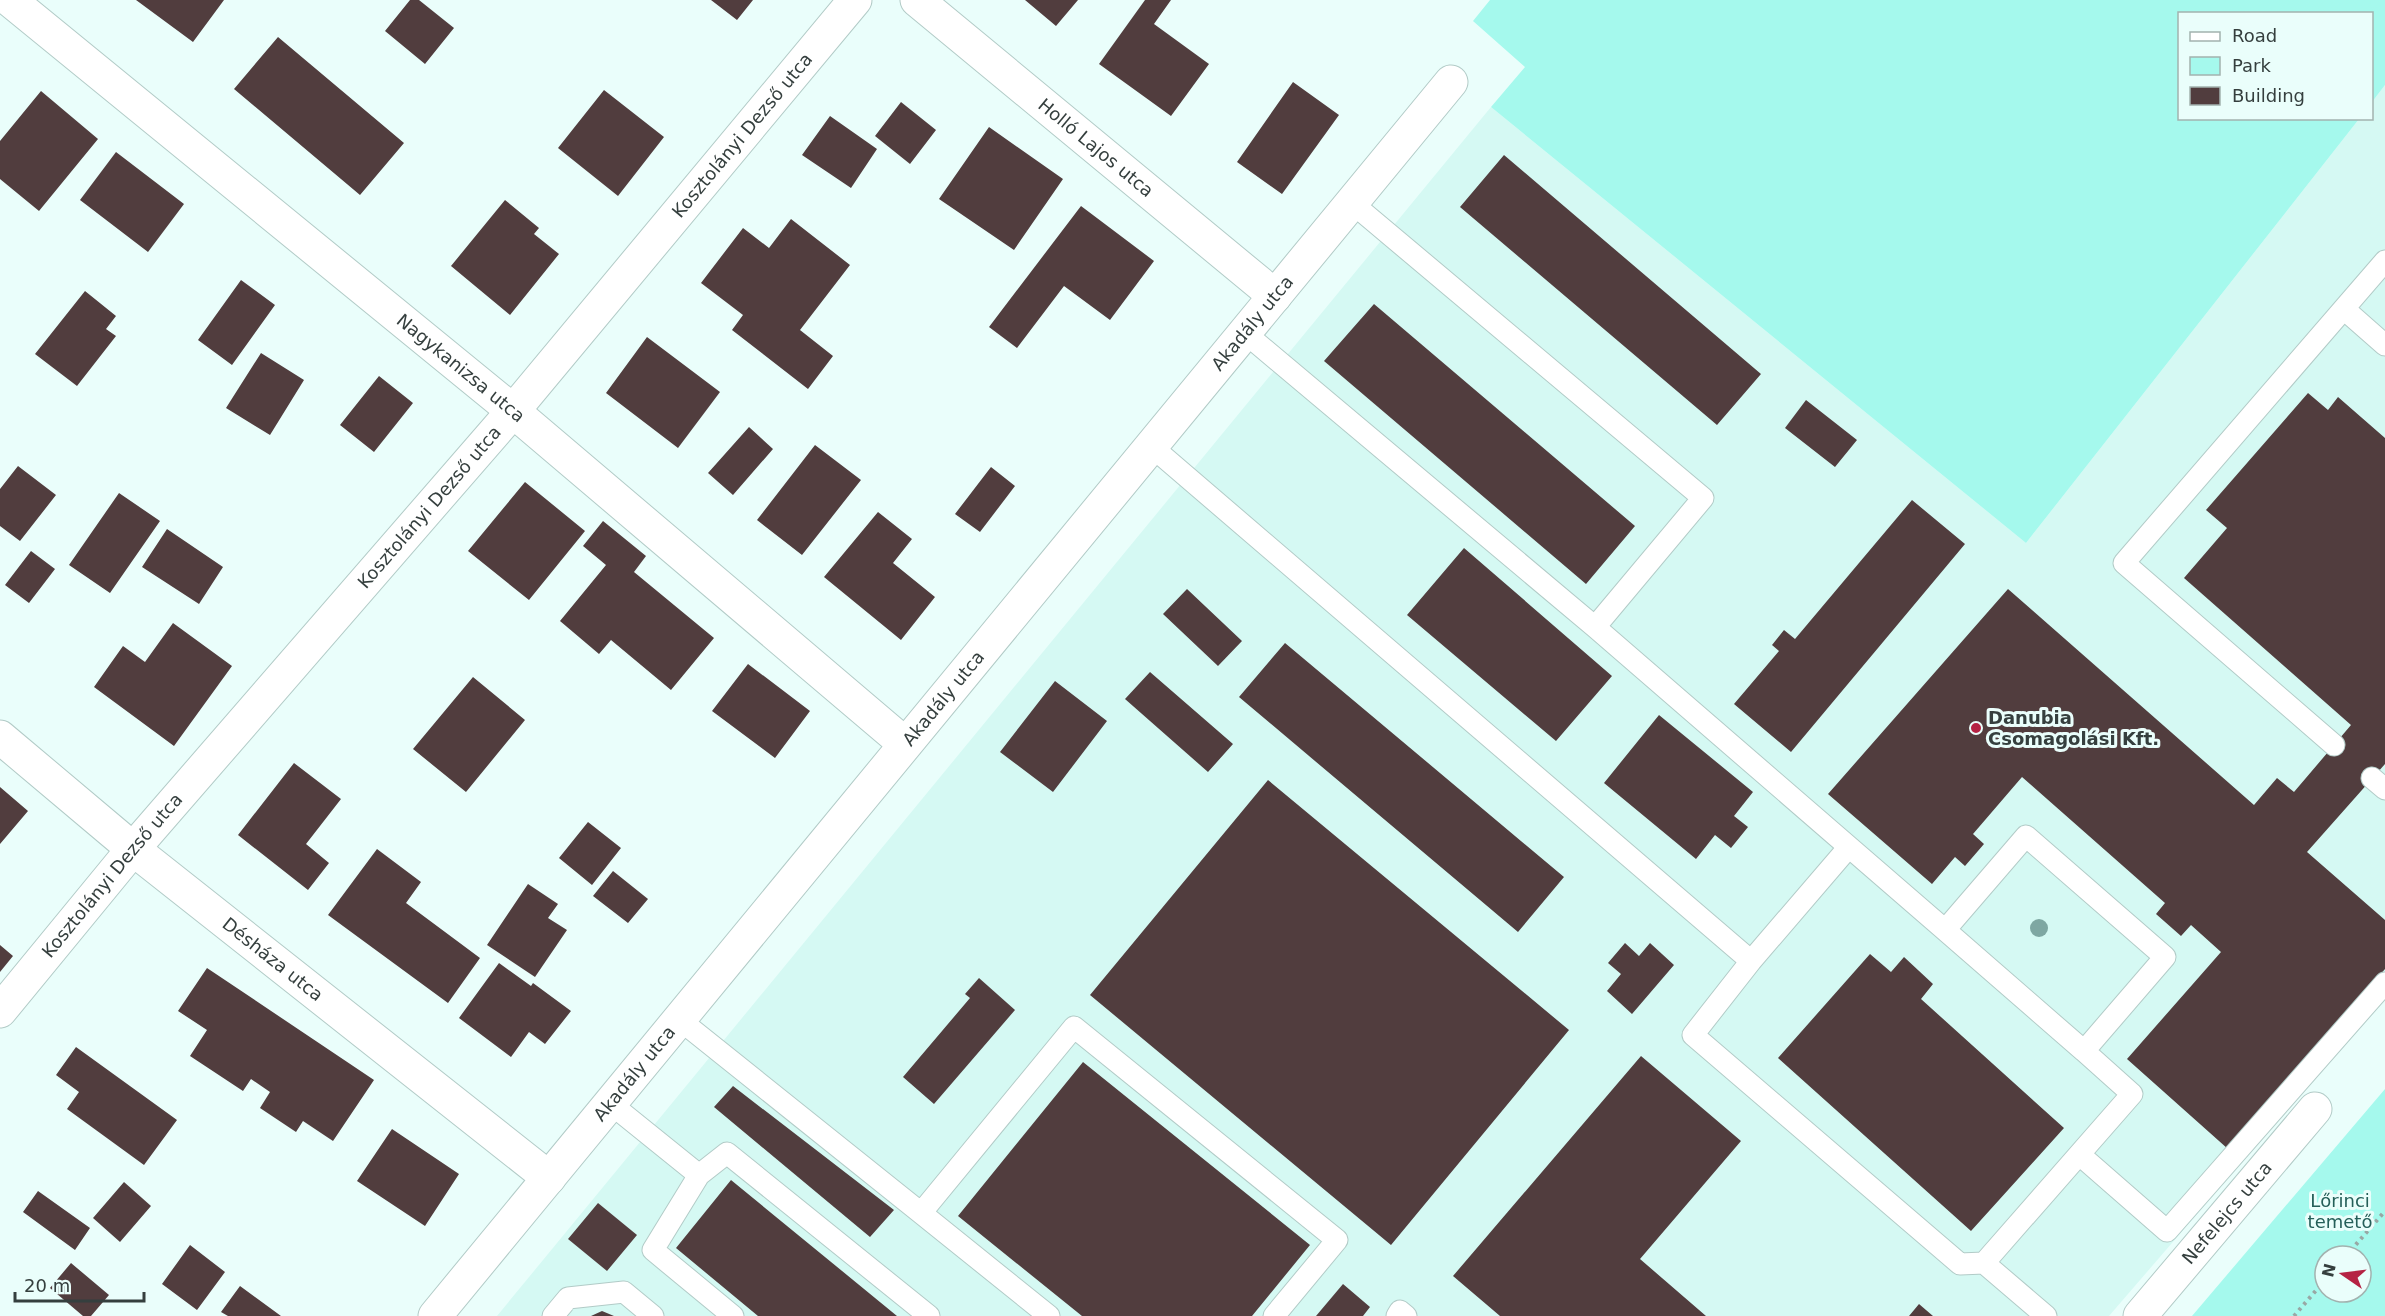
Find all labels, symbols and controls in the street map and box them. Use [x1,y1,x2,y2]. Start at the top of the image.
legend [2178,12,2373,120]
text: Road [2232,25,2277,46]
street label: Kosztolányi Dezső utca [667,49,816,222]
text: Park [2232,55,2271,76]
text: Building [2232,85,2305,106]
street label: Holló Lajos utca [1034,94,1158,201]
street label: Akadály utca [1207,271,1297,375]
street label: Nagykanizsa utca [393,309,529,426]
street label: Kosztolányi Dezső utca [353,422,505,592]
street label: Akadály utca [898,646,988,750]
place label: Danubia Csomagolási Kft. [1988,707,2159,749]
marker: Danubia Csomagolási Kft. [1969,721,1983,735]
street label: Kosztolányi Dezső utca [37,789,187,962]
street label: Désháza utca [218,913,328,1005]
street label: Akadály utca [589,1022,679,1125]
street label: Nefelejcs utca [2178,1157,2276,1268]
park label: Lőrinci temető [2308,1190,2372,1232]
north arrow [2313,1244,2373,1304]
text: N [2318,1262,2340,1279]
scale bar [15,1265,144,1303]
text: 20 m [24,1275,70,1296]

